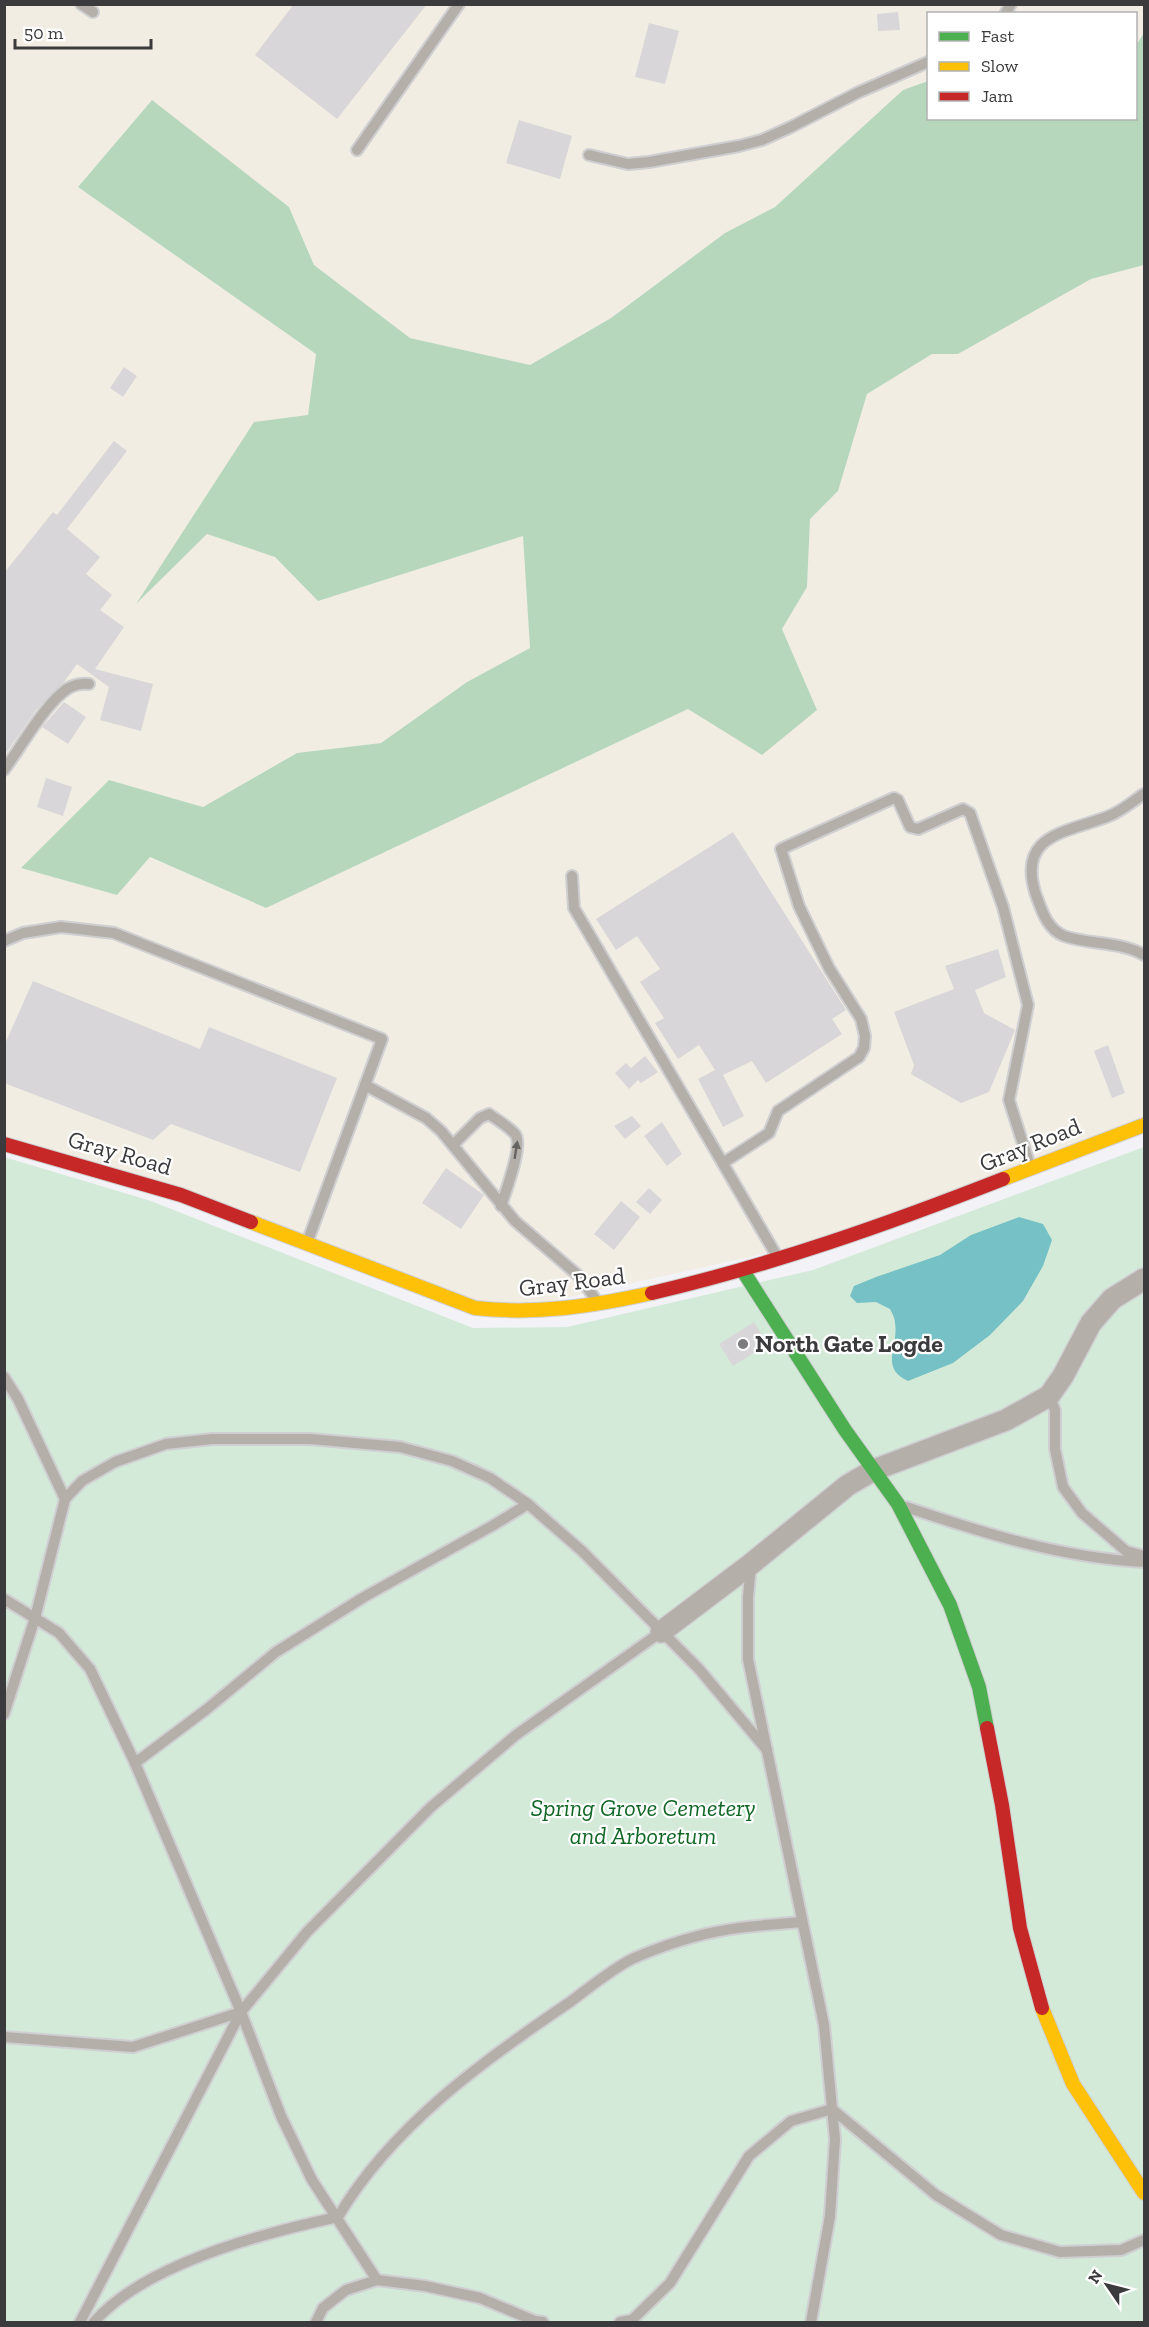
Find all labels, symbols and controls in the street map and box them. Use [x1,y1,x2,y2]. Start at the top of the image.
scale bar [15,12,152,50]
legend [927,12,1137,120]
text: 50 m [24,22,64,44]
text: Fast [981,25,1014,47]
text: Slow [981,55,1018,77]
text: Jam [981,85,1013,107]
street label: Gray Road [975,1111,1085,1178]
street label: Gray Road [65,1124,175,1181]
one-way arrow [512,1140,521,1159]
street label: Gray Road [517,1261,627,1302]
place label: North Gate Logde [755,1329,943,1358]
marker: North Gate Logde [736,1337,750,1351]
park label: Spring Grove Cemetery and Arboretum [530,1793,756,1850]
north arrow [1077,2255,1137,2315]
text: N [1084,2266,1106,2287]

